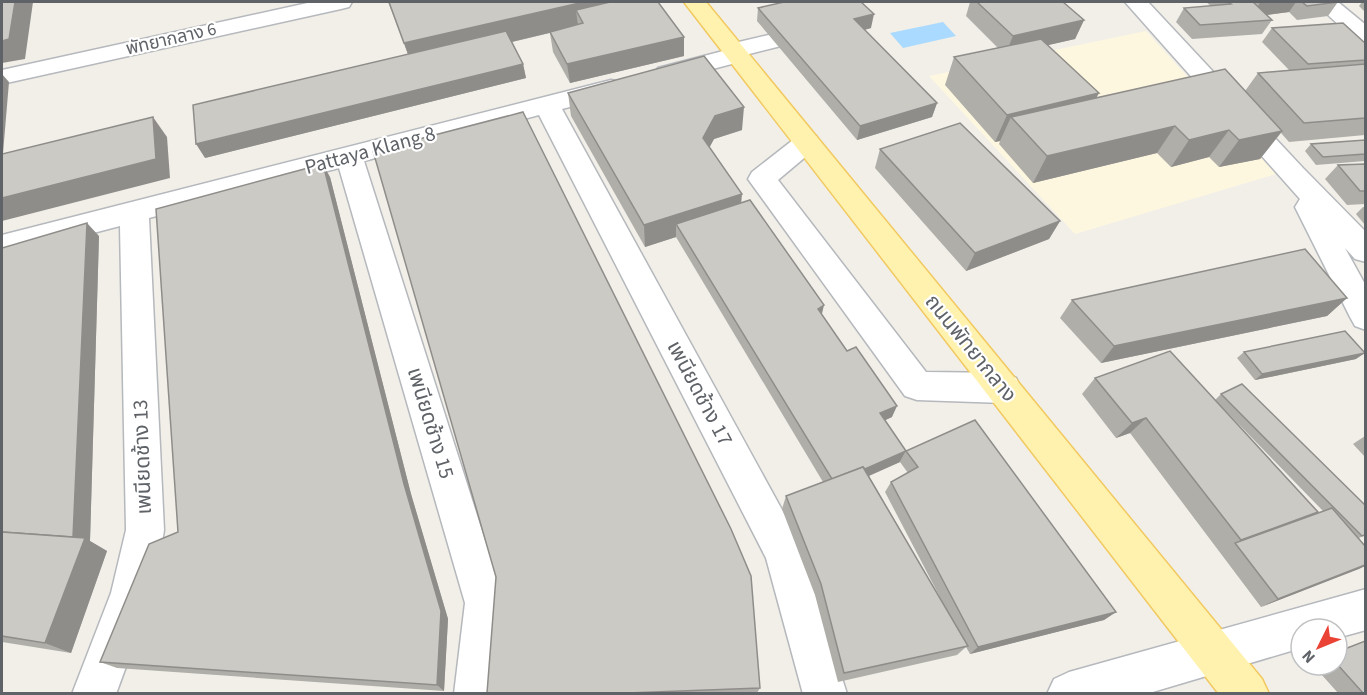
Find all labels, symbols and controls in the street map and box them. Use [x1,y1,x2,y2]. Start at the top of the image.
street label: พัทยากลาง 6 [123,16,219,62]
street label: Pattaya Klang 8 [301,118,439,182]
street label: ถนนพัทยากลาง [918,288,1024,408]
street label: เพนียดช้าง 17 [660,335,740,451]
street label: เพนียดช้าง 15 [400,364,462,482]
street label: เพนียดช้าง 13 [125,399,159,515]
north arrow [1289,617,1349,677]
text: N [1297,645,1320,668]

